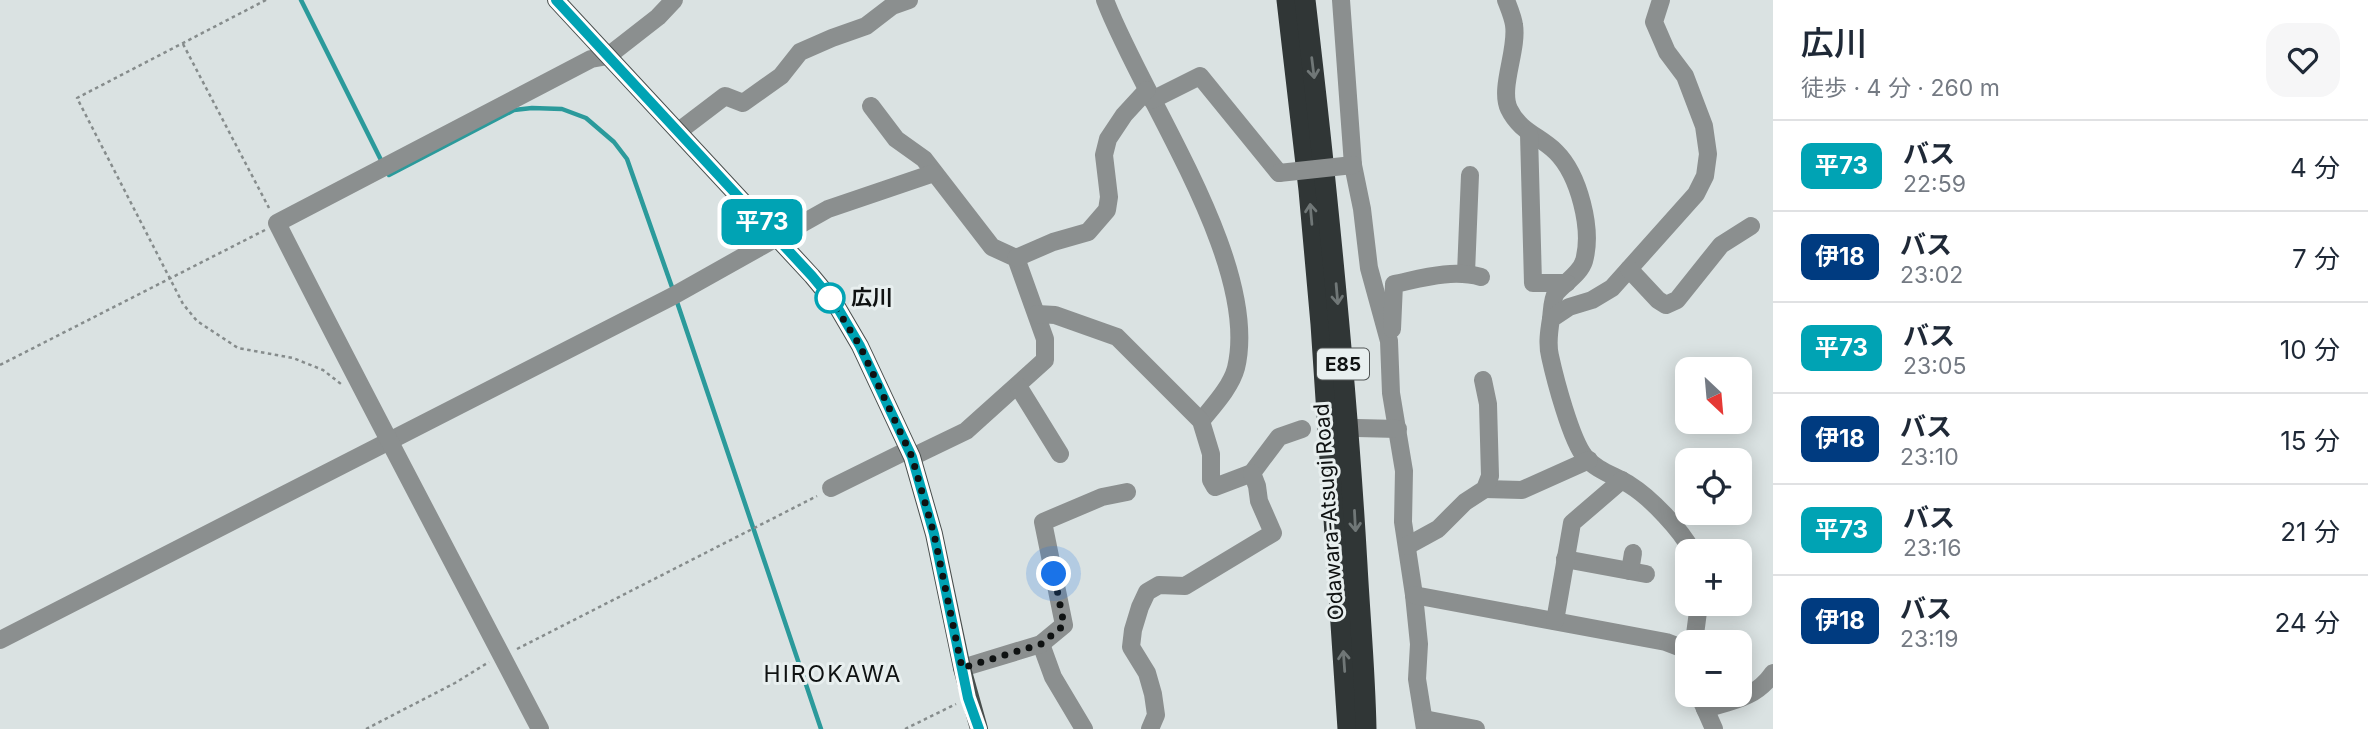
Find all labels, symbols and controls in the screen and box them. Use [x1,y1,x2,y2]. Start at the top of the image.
text: 広川 [1801,23,1867,63]
button: heart [2266,23,2340,97]
one-way arrow [1307,56,1320,79]
text: 徒歩 · 4 分 · 260 m [1801,74,2000,102]
text: バス [1903,138,1955,169]
text: 平73 [1815,151,1868,180]
text: 4 分 [2290,152,2340,183]
text: 22:59 [1903,170,1966,198]
line badge: 平73 [722,199,802,245]
one-way arrow [1304,203,1317,226]
text: 平73 [735,207,789,236]
text: バス [1900,229,1952,260]
text: 伊18 [1815,242,1865,271]
text: 7 分 [2292,243,2340,274]
text: 23:02 [1900,261,1963,289]
one-way arrow [1331,282,1344,305]
marker: 広川 [815,283,845,313]
place label: 広川 [851,285,893,310]
text: バス [1903,320,1955,351]
text: 平73 [1815,333,1868,362]
text: 10 分 [2280,334,2340,365]
road number: E85 [1317,348,1369,380]
text: 23:05 [1903,352,1966,380]
north arrow [1675,357,1752,434]
map controls [1675,357,1752,707]
street label: Odawara-Atsugi Road [1308,403,1349,621]
text: バス [1900,411,1952,442]
text: 伊18 [1815,424,1865,453]
text: 15 分 [2280,425,2340,456]
text: 23:10 [1900,443,1959,471]
button: locate [1675,448,1752,525]
text: バス [1903,502,1955,533]
one-way arrow [1348,509,1361,532]
text: 平73 [1815,515,1868,544]
text: 21 分 [2280,516,2340,547]
text: 23:16 [1903,534,1962,562]
button: + [1675,539,1752,616]
your location [1036,556,1071,591]
text: バス [1900,593,1952,624]
text: 伊18 [1815,606,1865,635]
text: 24 分 [2274,607,2340,638]
text: 23:19 [1900,625,1958,653]
button: − [1675,630,1752,707]
one-way arrow [1338,650,1351,673]
district label: HIROKAWA [764,660,902,688]

